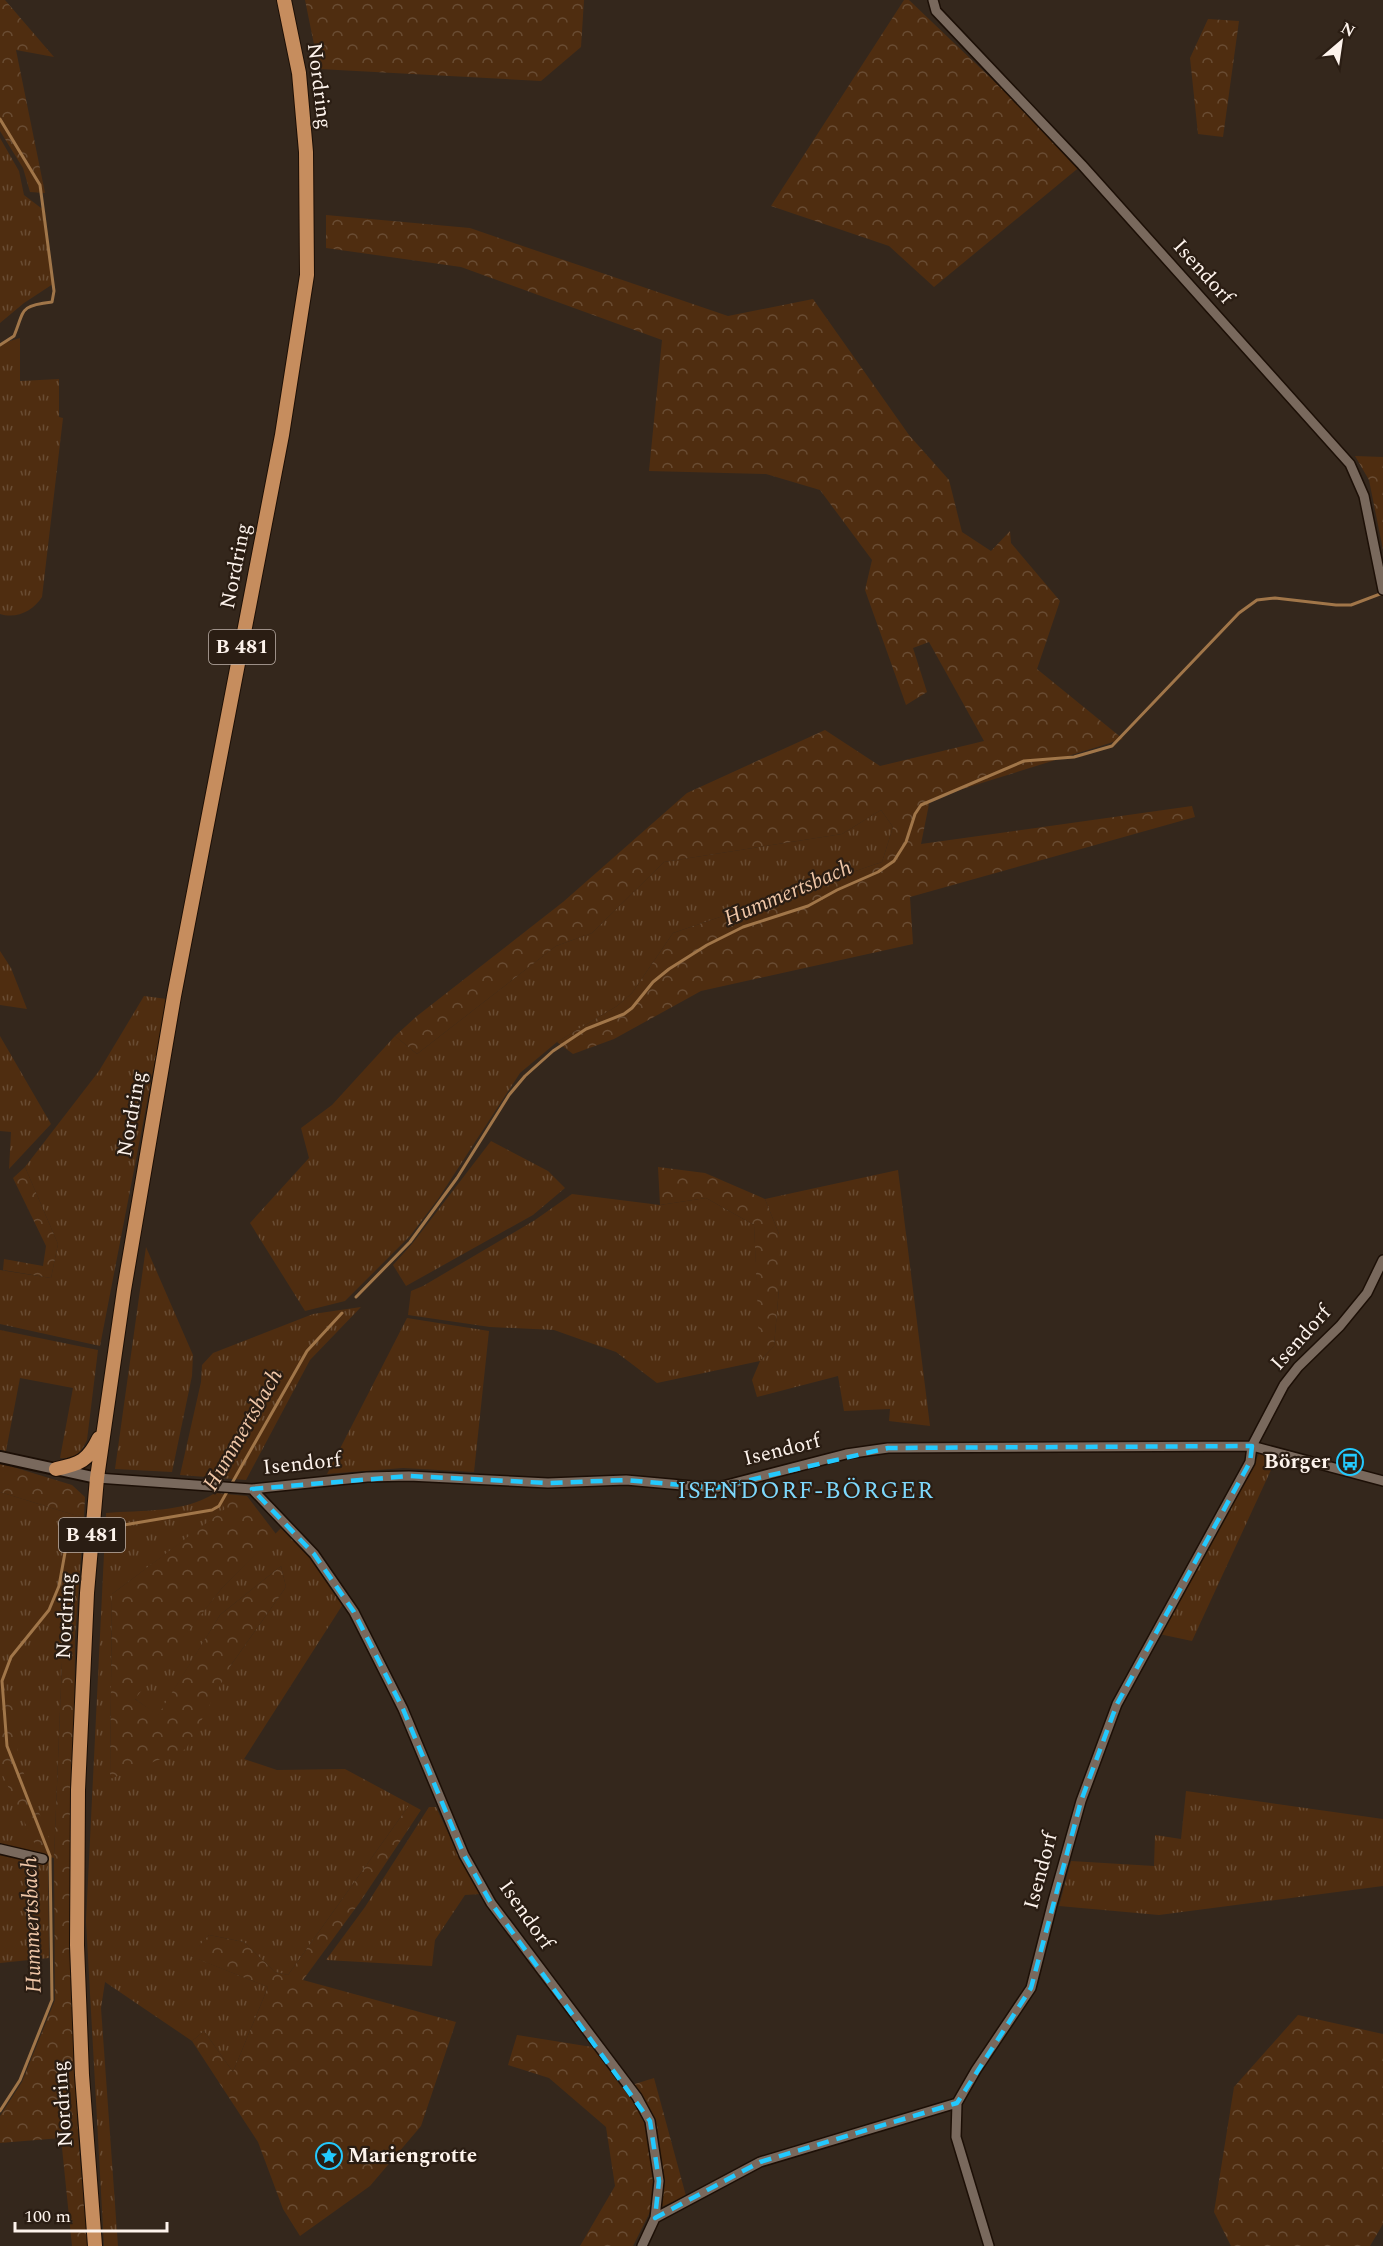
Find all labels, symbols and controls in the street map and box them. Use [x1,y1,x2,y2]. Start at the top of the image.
north arrow [1311,12,1371,72]
text: N [1336,16,1359,43]
street label: Nordring [298,41,340,131]
street label: Isendorf [1165,232,1242,313]
street label: Nordring [212,520,260,612]
road number: B 481 [209,630,275,664]
water label: Hummertsbach [719,851,857,935]
street label: Nordring [109,1069,155,1159]
street label: Isendorf [1263,1297,1340,1378]
water label: Hummertsbach [195,1363,291,1497]
street label: Isendorf [740,1425,826,1475]
street label: Isendorf [261,1444,344,1484]
place label: Börger [1264,1446,1330,1478]
bus stop icon: Börger [1335,1447,1365,1477]
district label: ISENDORF-BÖRGER [677,1473,935,1509]
road number: B 481 [59,1518,125,1552]
street label: Nordring [48,1572,84,1660]
street label: Isendorf [1015,1827,1067,1913]
water label: Hummertsbach [13,1856,51,1994]
street label: Isendorf [490,1874,563,1958]
street label: Nordring [44,2060,82,2148]
place label: Mariengrotte [348,2140,477,2172]
place icon: Mariengrotte [314,2141,344,2171]
scale bar [15,2195,166,2233]
text: 100 m [24,2203,71,2230]

